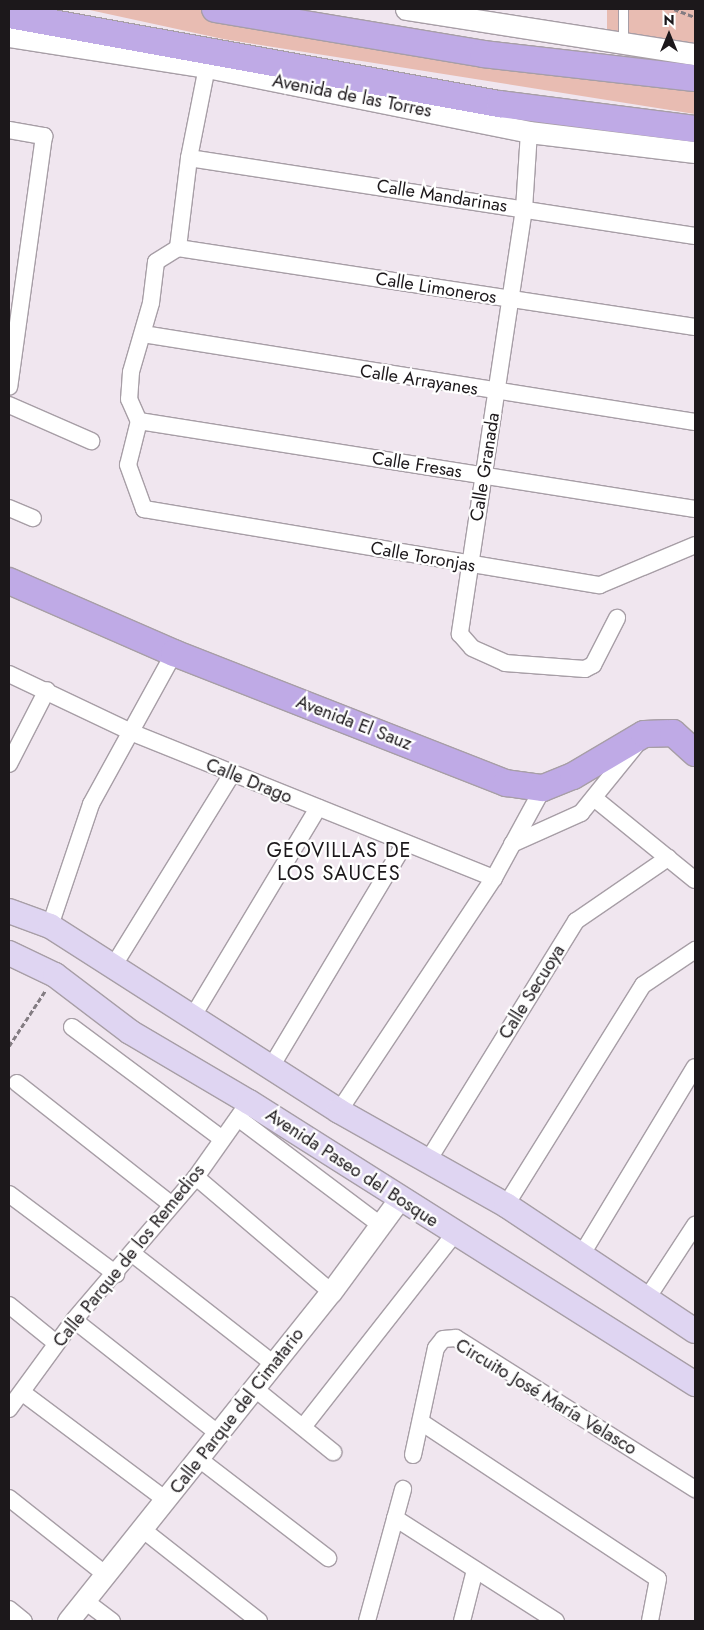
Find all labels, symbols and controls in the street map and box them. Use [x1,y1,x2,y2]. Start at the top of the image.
north arrow [644,10,694,60]
text: N [663,10,675,30]
street label: Avenida de las Torres [271,70,433,122]
street label: Calle Mandarinas [375,175,509,217]
street label: Calle Limoneros [374,268,498,308]
street label: Calle Arrayanes [358,360,480,400]
street label: Calle Granada [466,411,504,523]
street label: Calle Fresas [370,447,464,483]
street label: Calle Toronjas [369,537,477,577]
street label: Avenida El Sauz [293,691,415,755]
street label: Calle Drago [203,754,295,808]
district label: GEOVILLAS DE LOS SAUCES [265,838,413,885]
street label: Calle Secuoya [494,941,570,1043]
street label: Avenida Paseo del Bosque [262,1104,442,1232]
street label: Calle Parque de los Remedios [49,1160,209,1352]
street label: Calle Parque del Cimatario [165,1324,309,1498]
street label: Circuito José María Velasco [451,1334,641,1460]

